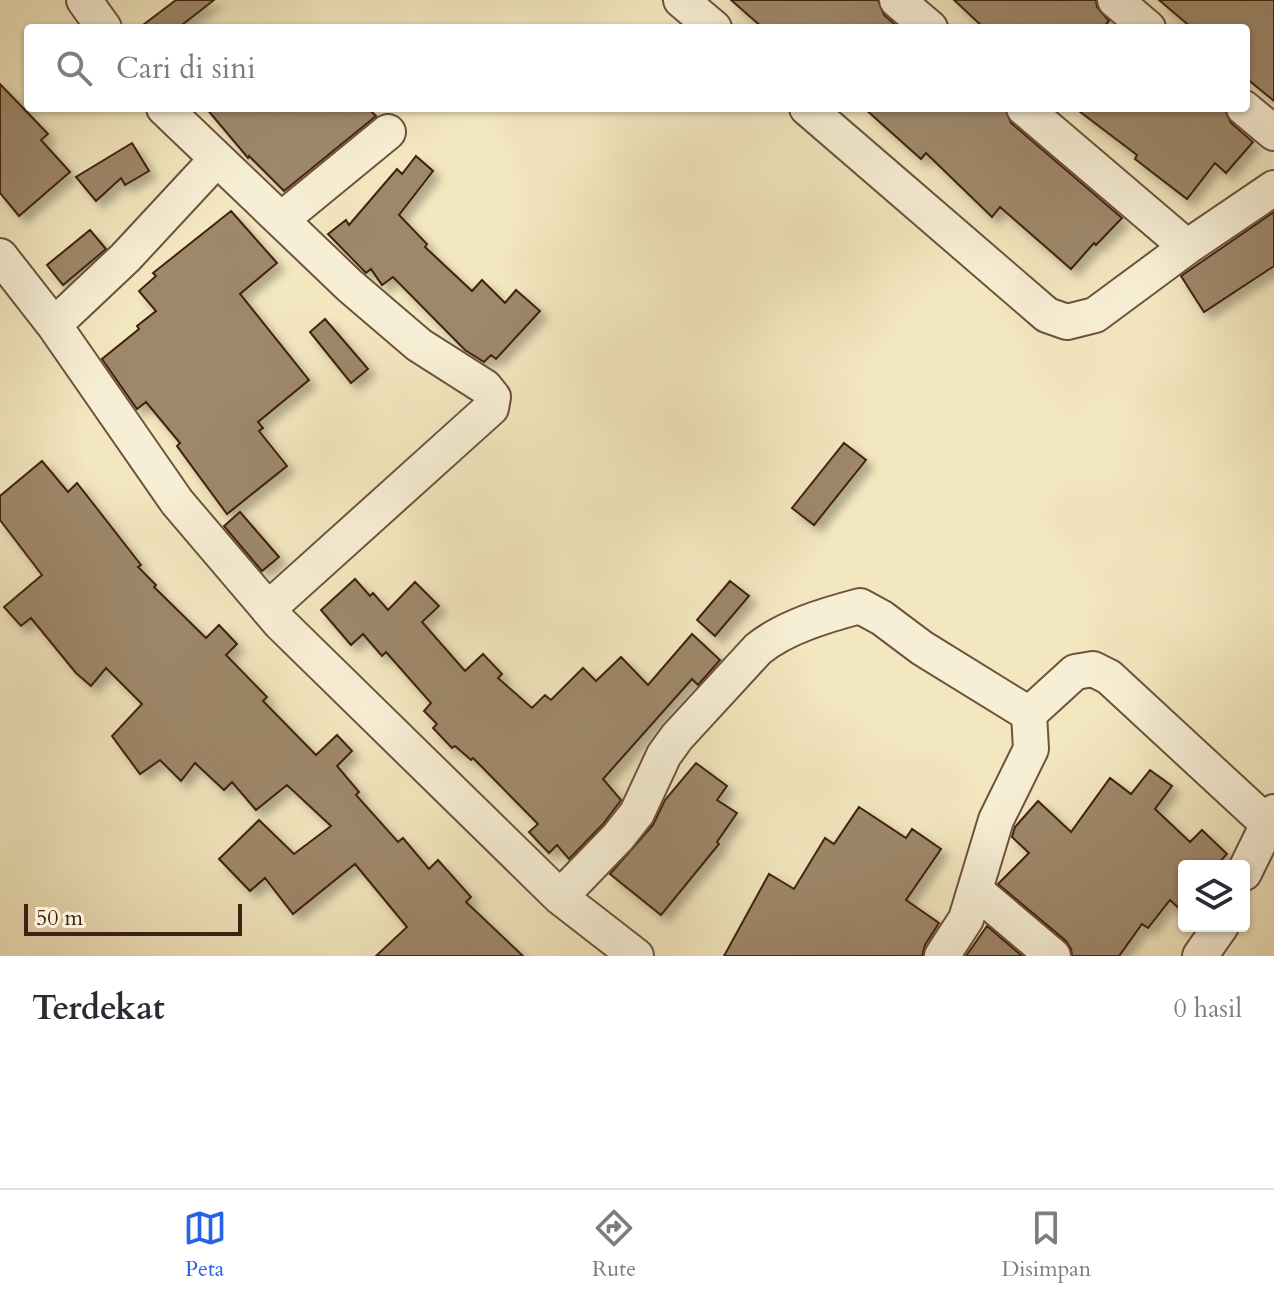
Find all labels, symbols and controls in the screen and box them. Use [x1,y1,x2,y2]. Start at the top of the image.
search box [24,24,1250,112]
icon: search [52,46,96,90]
text: Cari di sini [116,48,256,89]
map controls [1178,860,1250,932]
button: layers [1178,860,1250,932]
scale bar [24,900,242,936]
text: 50 m [36,903,83,933]
text: Terdekat [32,985,165,1031]
text: 0 hasil [1174,991,1242,1026]
tab: Peta [183,1206,227,1284]
tab: Rute [592,1206,636,1284]
tab: Disimpan [1001,1206,1091,1284]

